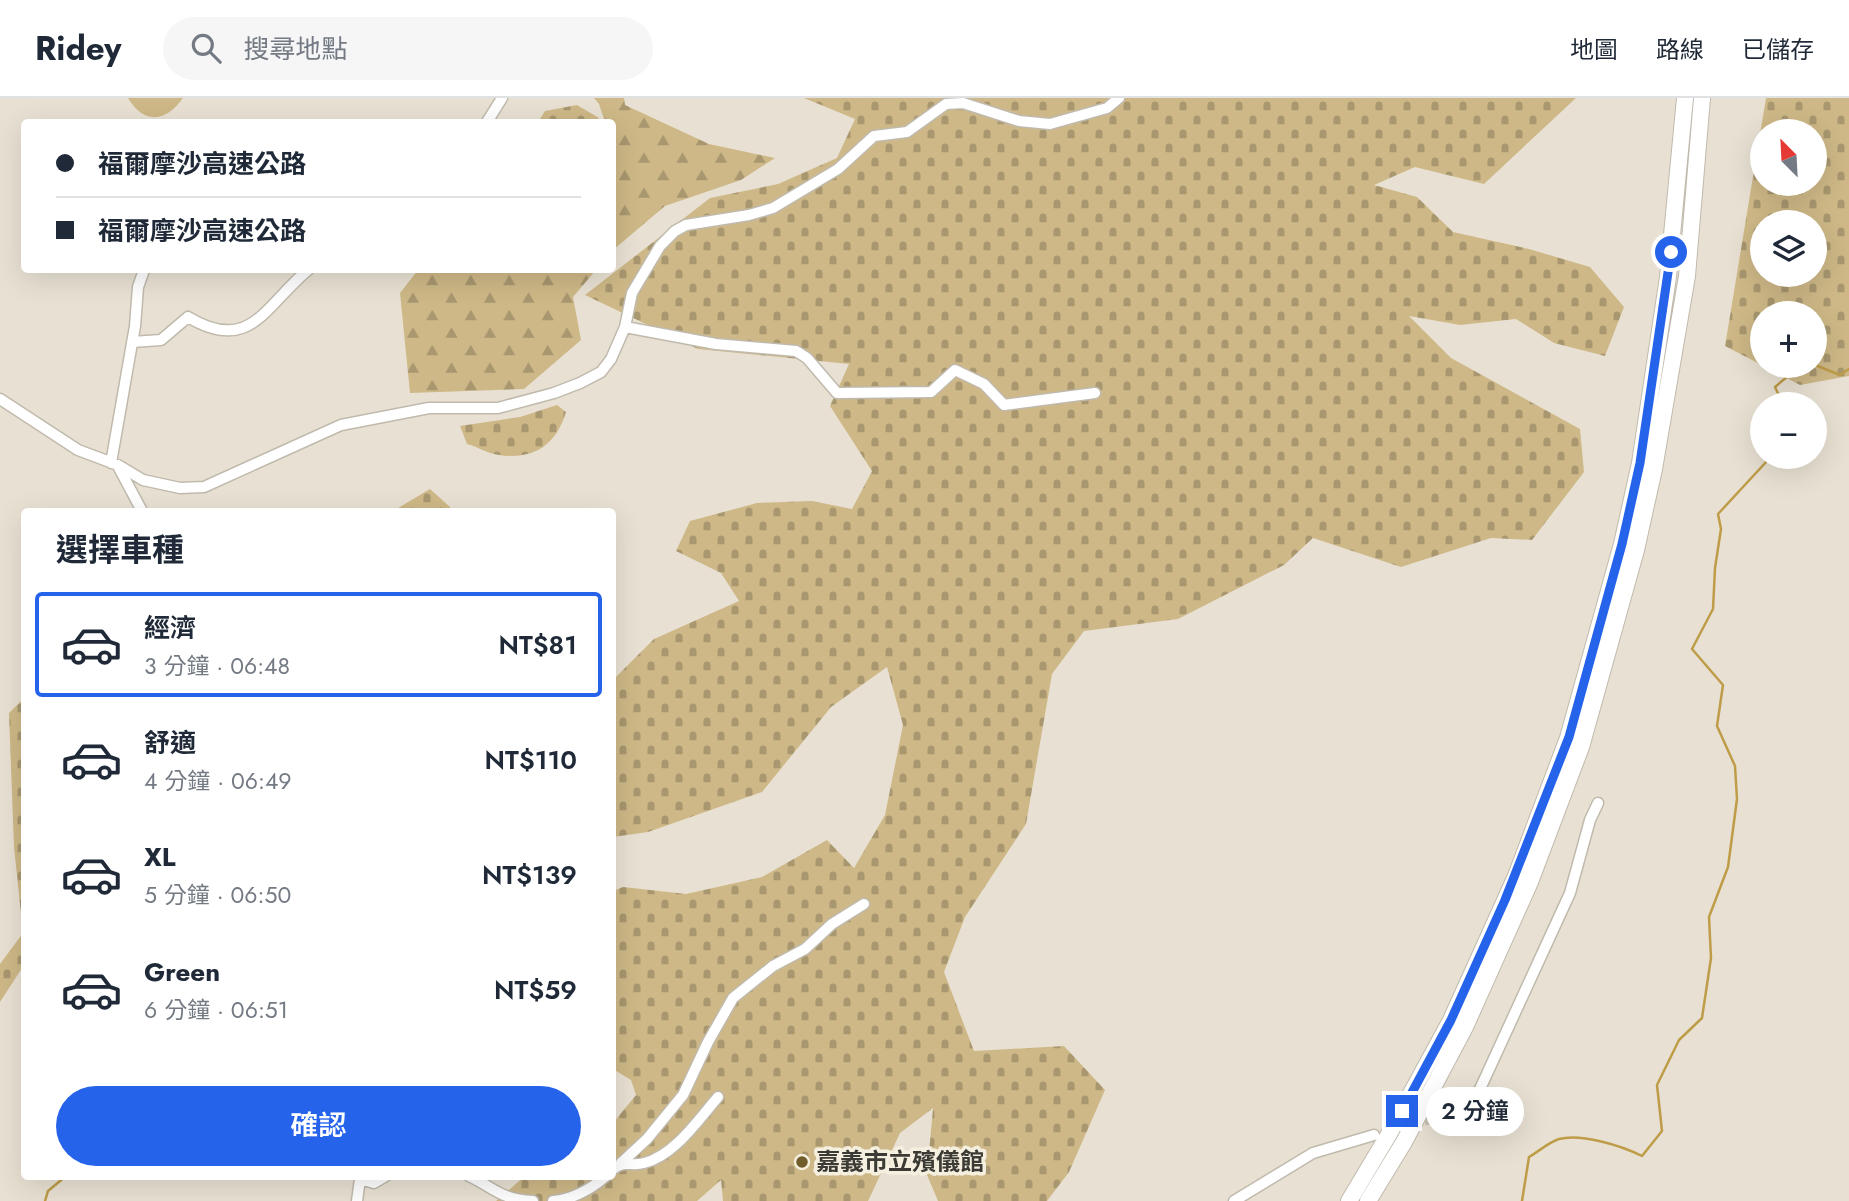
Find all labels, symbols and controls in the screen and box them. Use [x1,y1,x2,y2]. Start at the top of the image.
search box [163,17,653,80]
text: Ridey [35,25,121,72]
icon: search [187,29,225,67]
text: 搜尋地點 [243,30,347,68]
text: 地圖 [1570,32,1618,67]
text: 路線 [1656,32,1704,67]
text: 已儲存 [1742,32,1814,67]
north arrow [1750,119,1827,196]
map controls [1750,119,1827,469]
text: 福爾摩沙高速公路 [98,145,306,183]
button: layers [1750,210,1827,287]
text: 福爾摩沙高速公路 [98,212,306,250]
route start [1655,236,1687,268]
button: + [1750,301,1827,378]
button: − [1750,392,1827,469]
text: 選擇車種 [56,527,184,573]
text: 經濟 [144,609,196,647]
icon: car [60,613,123,676]
text: NT$81 [498,626,577,664]
text: 3 分鐘 · 06:48 [144,649,290,683]
text: 舒適 [144,724,196,762]
icon: car [60,728,123,791]
text: NT$110 [485,741,577,779]
text: 4 分鐘 · 06:49 [144,764,292,798]
text: XL [144,838,176,876]
icon: car [60,843,123,906]
text: NT$139 [482,856,577,894]
text: 5 分鐘 · 06:50 [144,878,291,912]
text: Green [144,953,220,991]
icon: car [60,958,123,1021]
text: NT$59 [494,971,577,1009]
text: 6 分鐘 · 06:51 [144,993,288,1027]
button: 確認 [56,1086,581,1166]
callout: 2 分鐘 [1426,1086,1524,1136]
text: 2 分鐘 [1441,1094,1509,1128]
route end [1386,1095,1418,1127]
place label: 嘉義市立殯儀館 [816,1144,984,1179]
marker: 嘉義市立殯儀館 [794,1154,810,1170]

